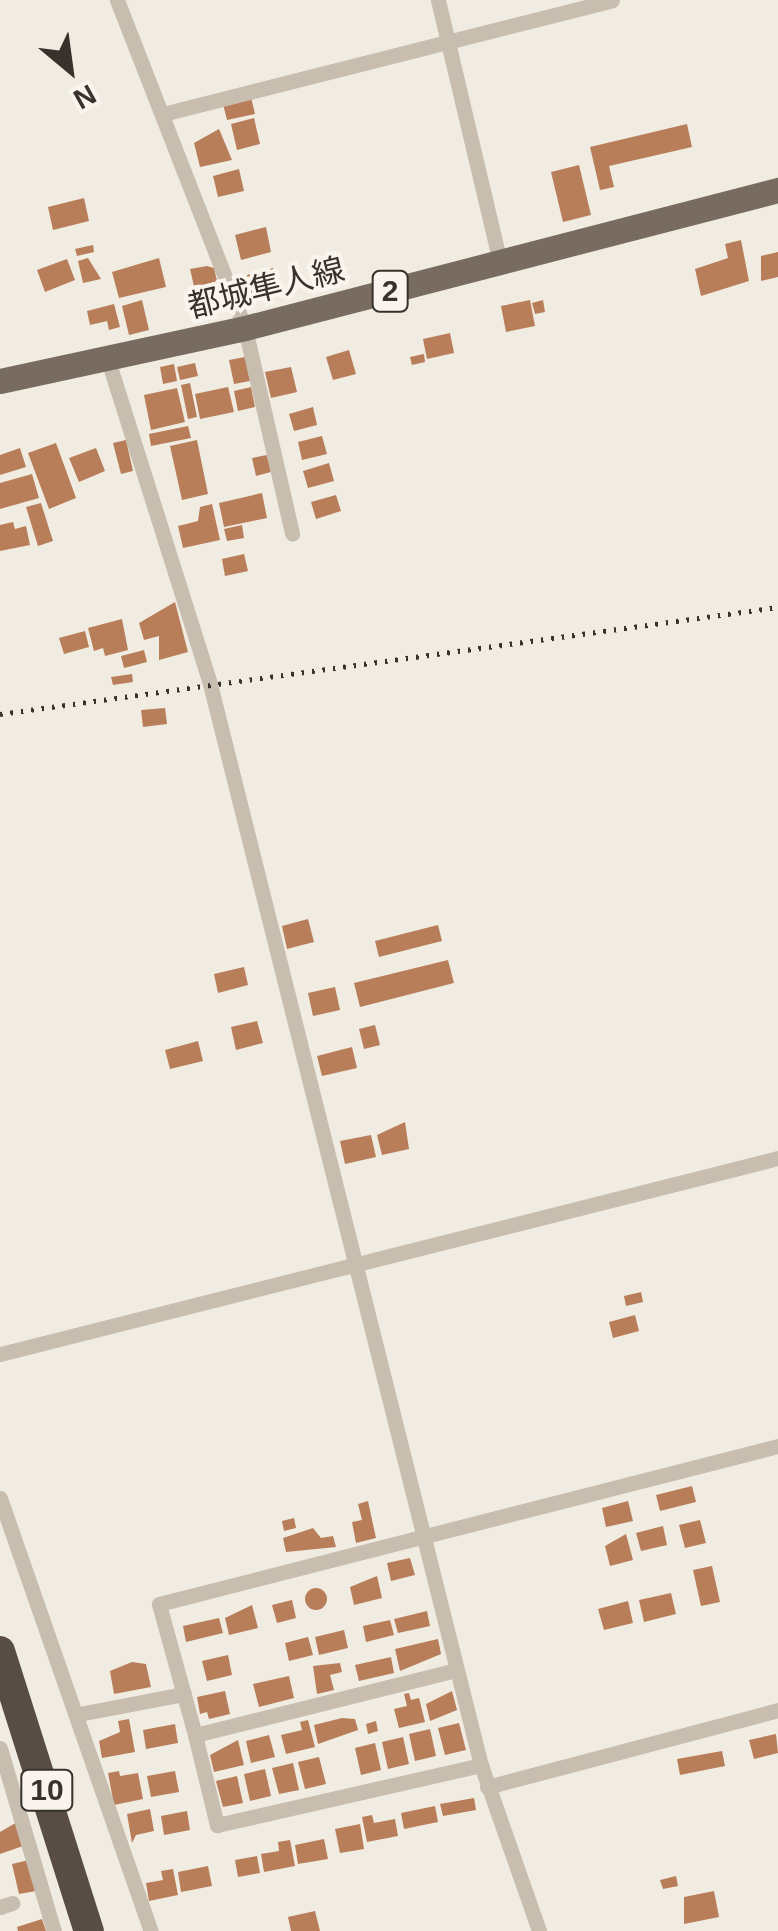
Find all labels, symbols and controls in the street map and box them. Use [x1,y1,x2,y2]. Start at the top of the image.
north arrow [20,20,120,120]
text: N [68,78,101,115]
street label: 都城隼人線 [184,250,348,326]
road number: 2 [370,266,410,316]
road number: 10 [20,1765,74,1815]

